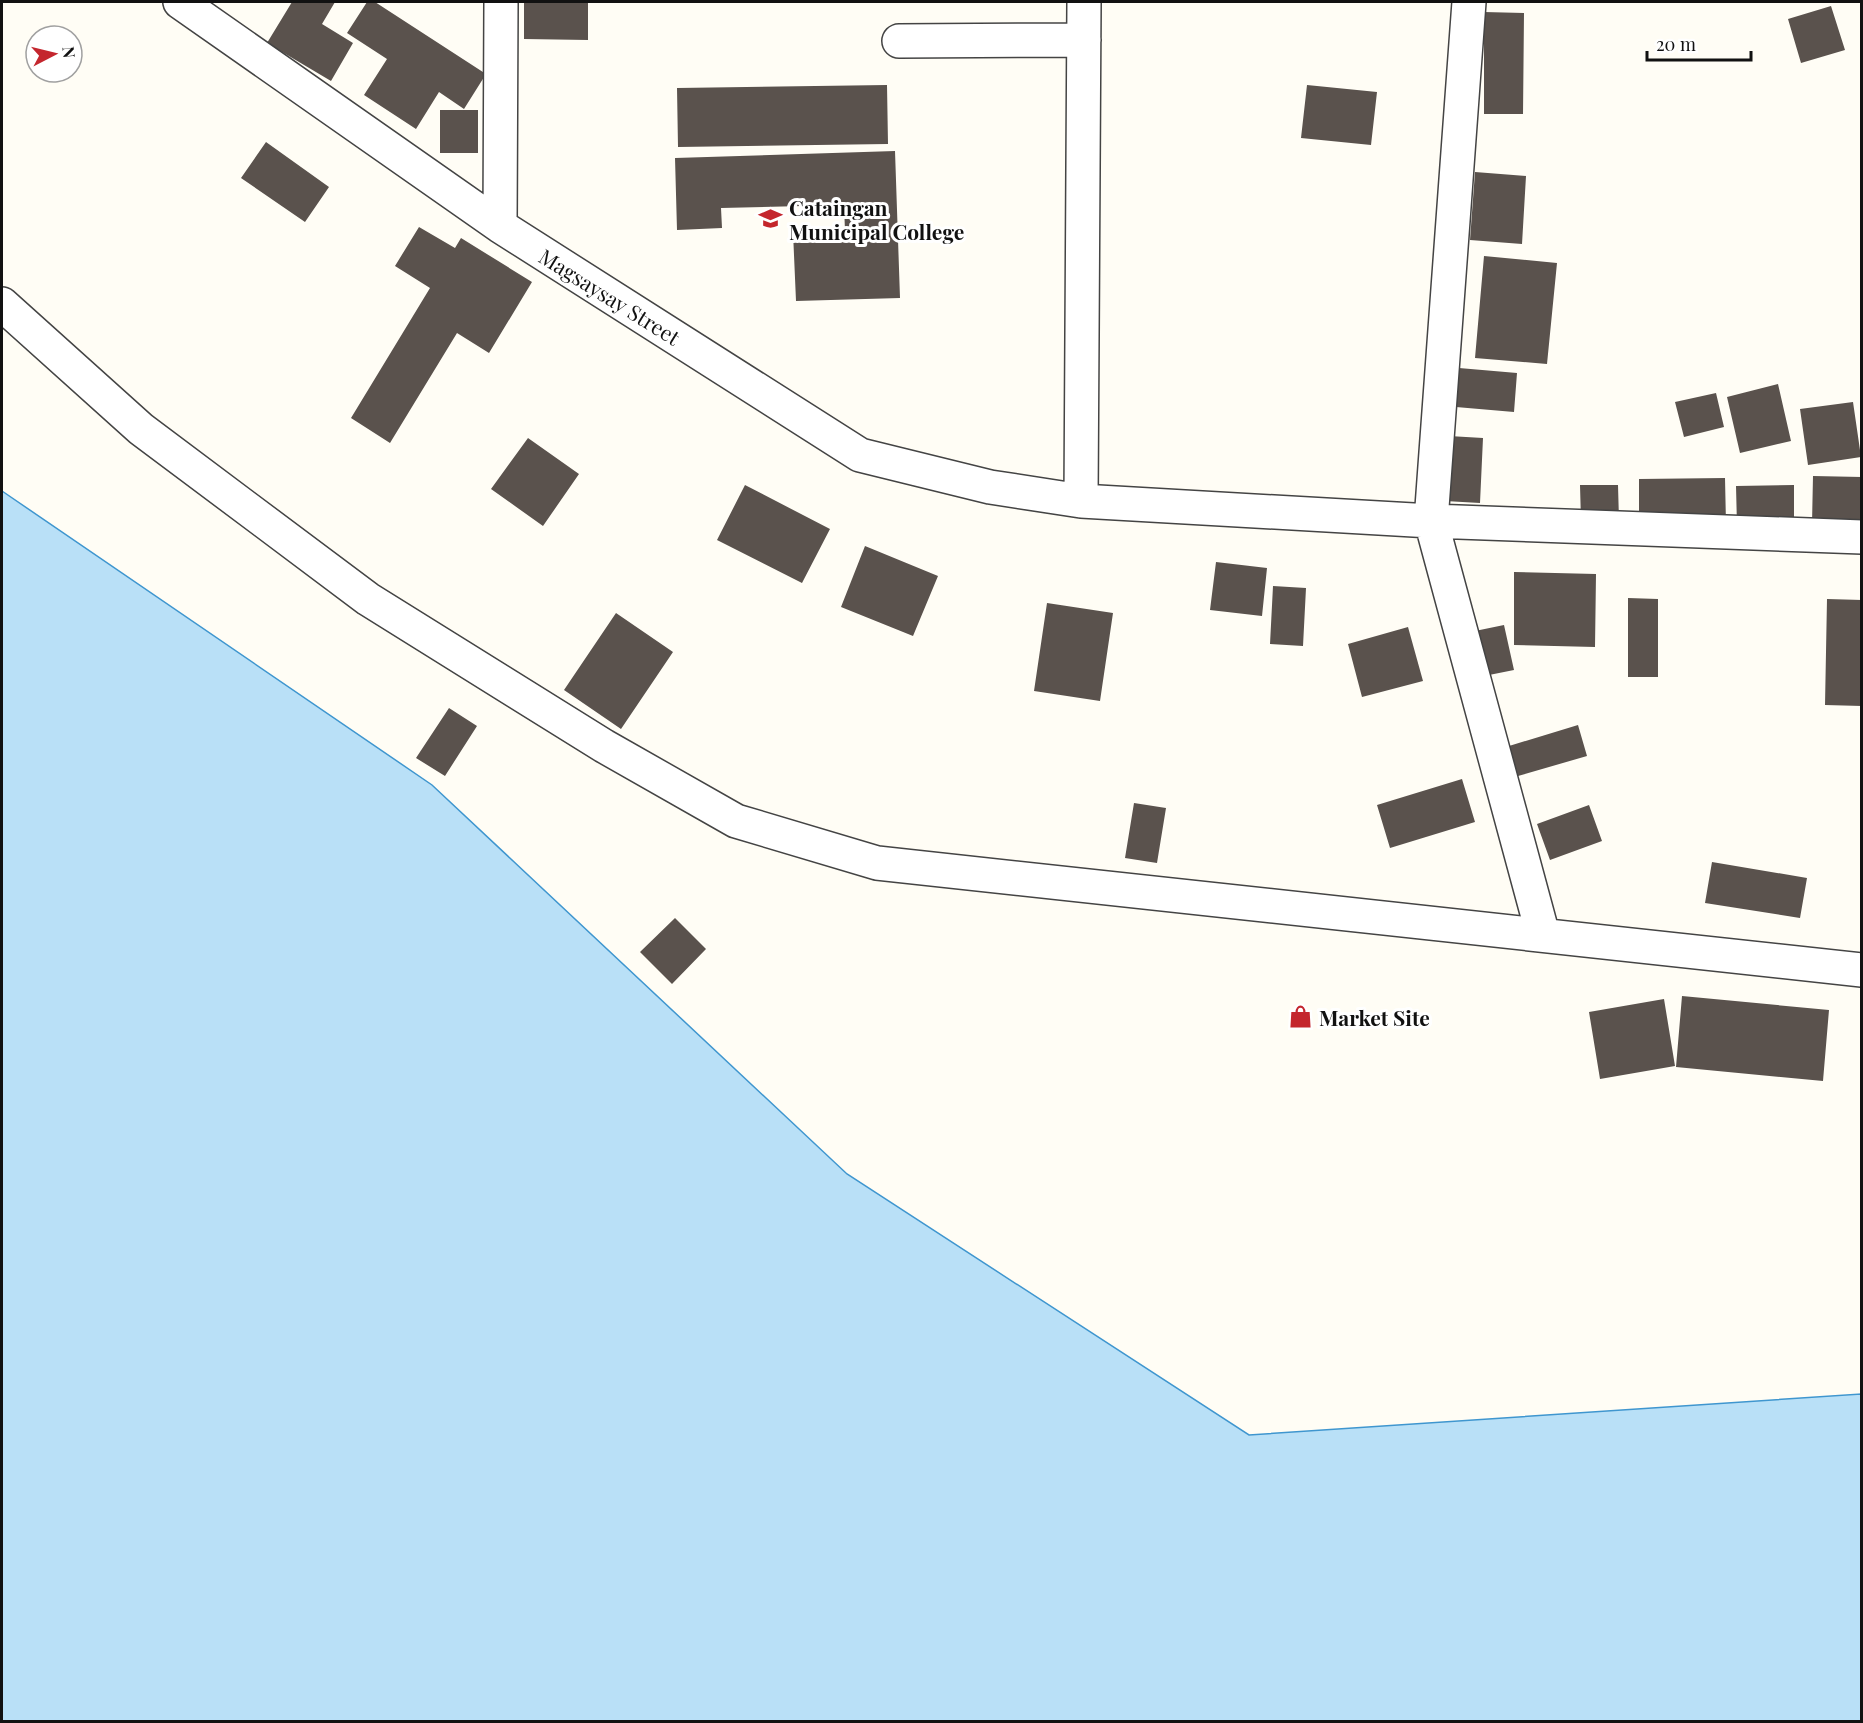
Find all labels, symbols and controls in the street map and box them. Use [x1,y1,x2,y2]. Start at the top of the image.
north arrow [24,24,84,84]
scale bar [1647,24,1750,62]
text: 20 m [1656,32,1696,56]
text: N [58,45,81,60]
place label: Cataingan Municipal College [789,193,964,245]
school or university icon: Cataingan Municipal College [758,206,784,232]
street label: Magsaysay Street [534,241,686,351]
place label: Market Site [1319,1003,1430,1031]
shop icon: Market Site [1288,1004,1314,1030]

